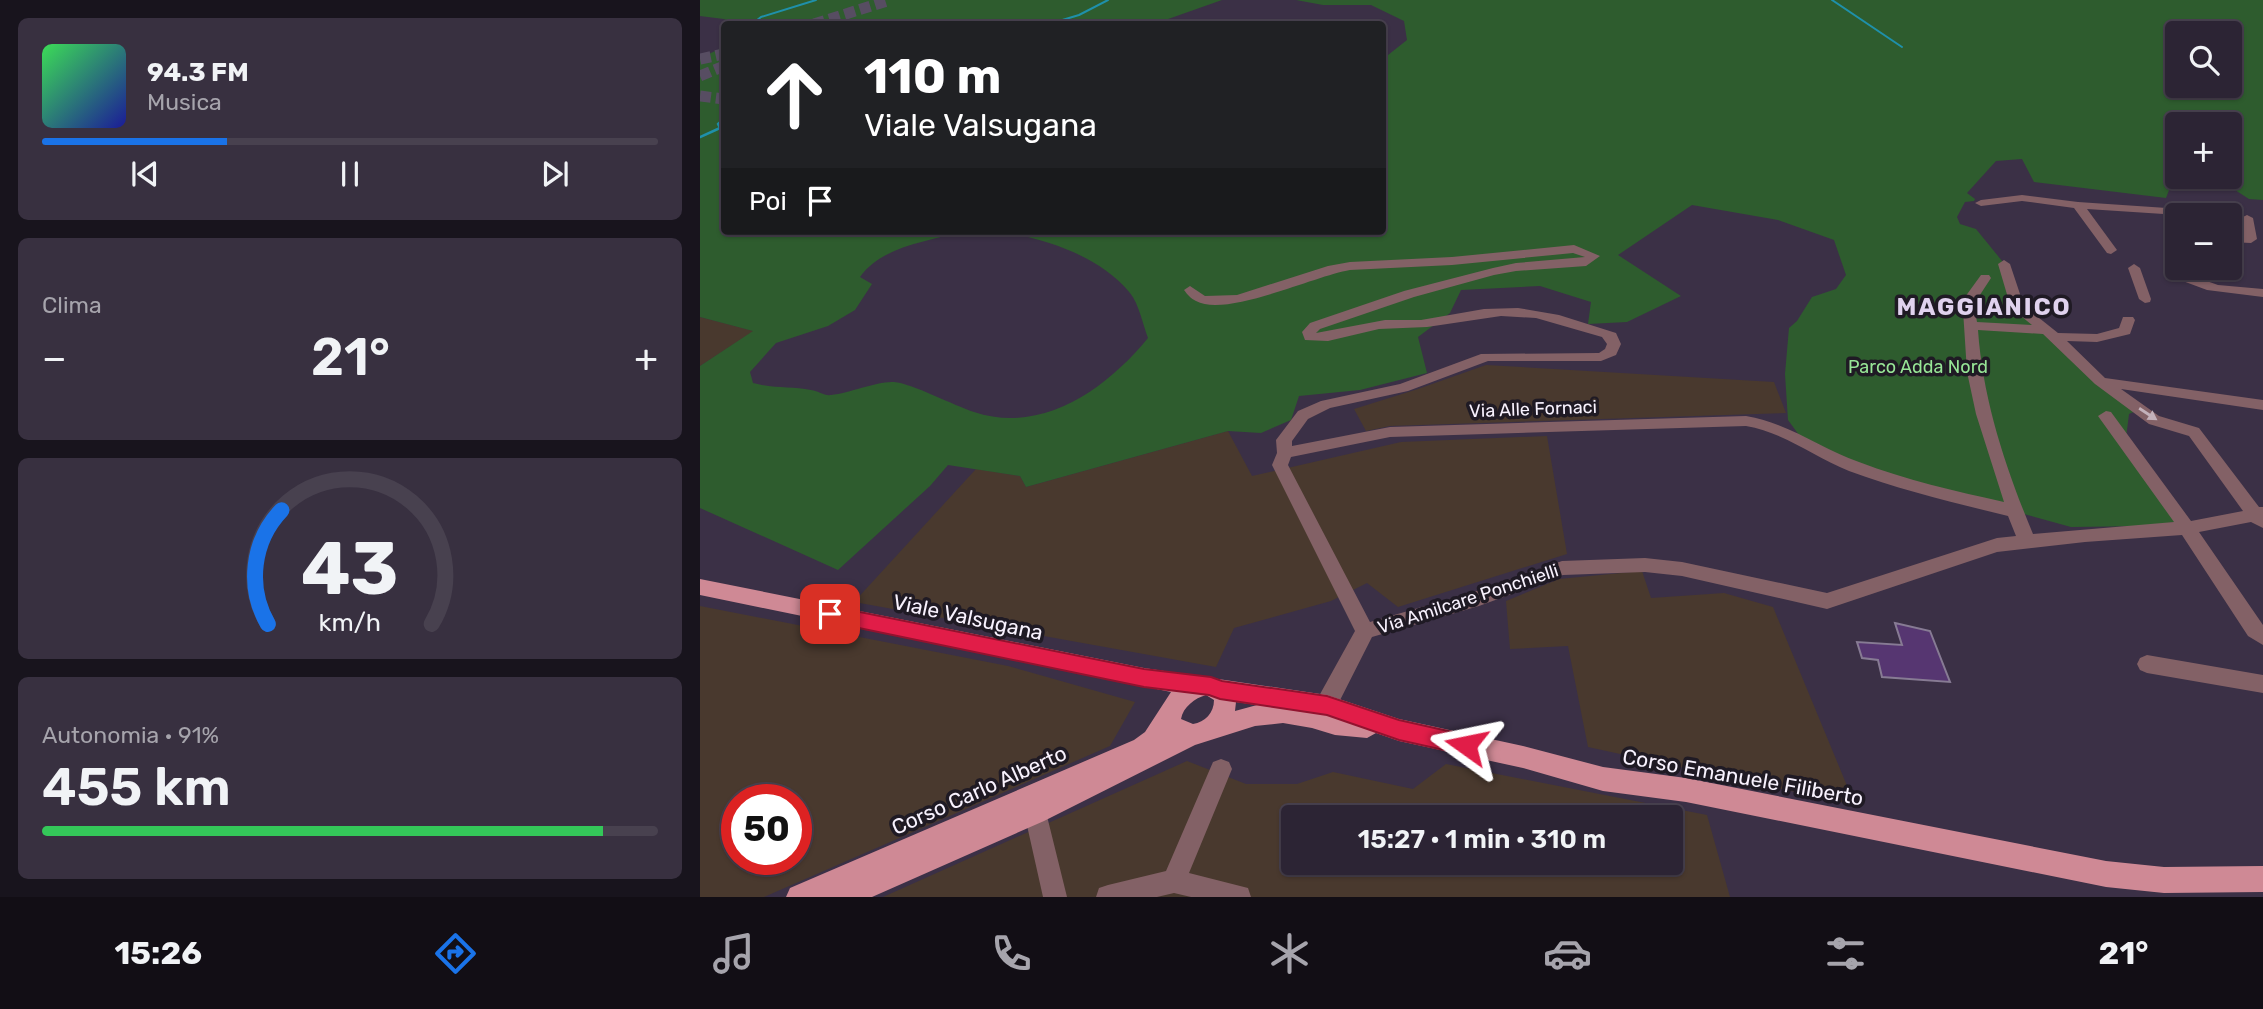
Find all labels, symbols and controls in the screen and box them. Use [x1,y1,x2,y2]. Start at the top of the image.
map controls [2165,21,2242,280]
button: search [2165,21,2242,98]
text: 110 m [864,47,1001,105]
icon: ahead [749,49,840,140]
text: 94.3 FM [147,57,249,88]
text: Musica [147,88,222,116]
text: Viale Valsugana [864,106,1097,144]
button: + [2165,112,2242,189]
icon: previous [126,155,164,193]
icon: pause [331,155,369,193]
icon: next [536,155,574,193]
icon: arrive [801,182,839,220]
text: Poi [749,186,787,217]
button: − [2165,203,2242,280]
text: Clima [42,291,102,319]
district label: MAGGIANICO [1896,293,2072,321]
text: 21° [311,326,390,388]
text: − [42,335,67,381]
text: + [634,335,658,381]
park label: Parco Adda Nord [1848,356,1988,378]
street label: Via Alle Fornaci [1469,396,1597,422]
one-way arrow [2138,408,2157,421]
text: 43 [301,527,399,613]
street label: Via Amilcare Ponchielli [1375,559,1561,639]
pin [800,584,860,644]
street label: Viale Valsugana [891,589,1045,645]
icon: arrive [811,595,849,633]
text: km/h [319,608,381,637]
position arrow [1429,708,1503,782]
text: Autonomia · 91% [42,721,219,749]
street label: Corso Carlo Alberto [888,740,1070,840]
street label: Corso Emanuele Filiberto [1621,743,1865,811]
text: 455 km [42,756,231,818]
speed limit sign: 50 [721,784,812,875]
text: 15:27 · 1 min · 310 m [1358,824,1606,855]
icon: directions [431,929,480,978]
icon: music [709,929,758,978]
icon: phone [987,929,1036,978]
icon: climate [1265,929,1314,978]
icon: car [1543,929,1592,978]
icon: filters [1821,929,1870,978]
text: 15:26 [114,934,202,972]
text: 21° [2099,934,2148,972]

